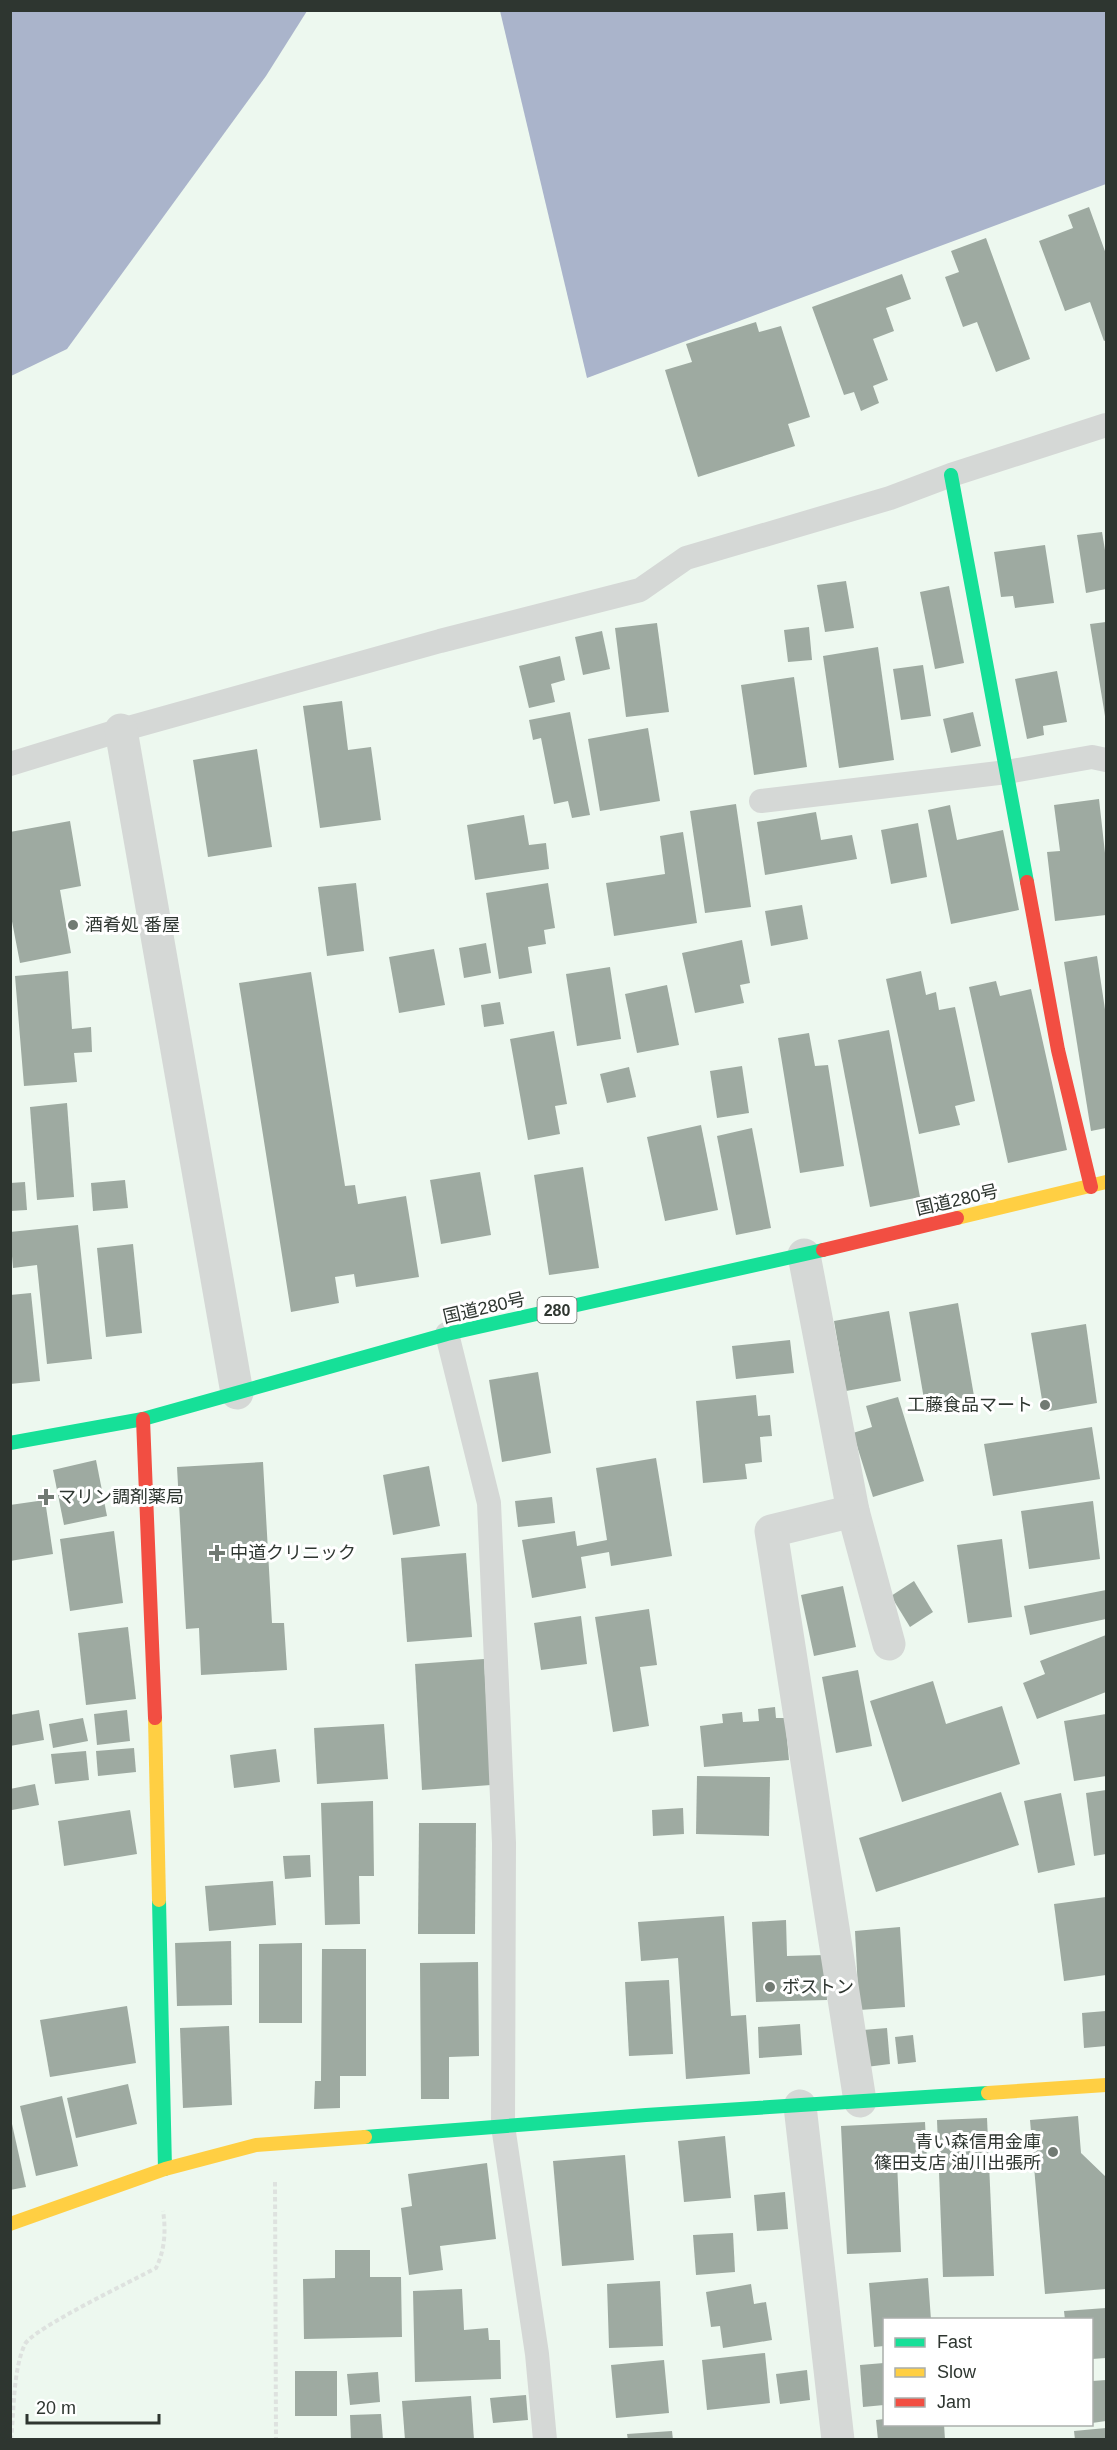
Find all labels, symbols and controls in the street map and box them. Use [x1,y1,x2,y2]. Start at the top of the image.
place label: 酒肴処 番屋 [85,915,180,935]
marker: 酒肴処 番屋 [66,918,80,932]
street label: 国道280号 [914,1181,1000,1219]
street label: 国道280号 [441,1289,527,1327]
road number: 280 [538,1297,576,1323]
place label: 工藤食品マート [907,1395,1033,1415]
marker: 工藤食品マート [1038,1398,1052,1412]
place label: マリン調剤薬局 [58,1487,184,1507]
marker: マリン調剤薬局 [39,1490,53,1504]
place label: 中道クリニック [230,1543,356,1563]
marker: 中道クリニック [208,1544,226,1562]
place label: ボストン [782,1977,854,1997]
marker: ボストン [763,1980,777,1994]
place label: 青い森信用金庫 篠田支店 油川出張所 [874,2132,1041,2173]
marker: 青い森信用金庫 篠田支店 油川出張所 [1046,2145,1060,2159]
legend [883,2318,1093,2426]
text: Fast [937,2332,972,2352]
text: Slow [937,2362,977,2382]
scale bar [27,2387,159,2425]
text: Jam [937,2392,971,2412]
text: 20 m [36,2398,76,2418]

